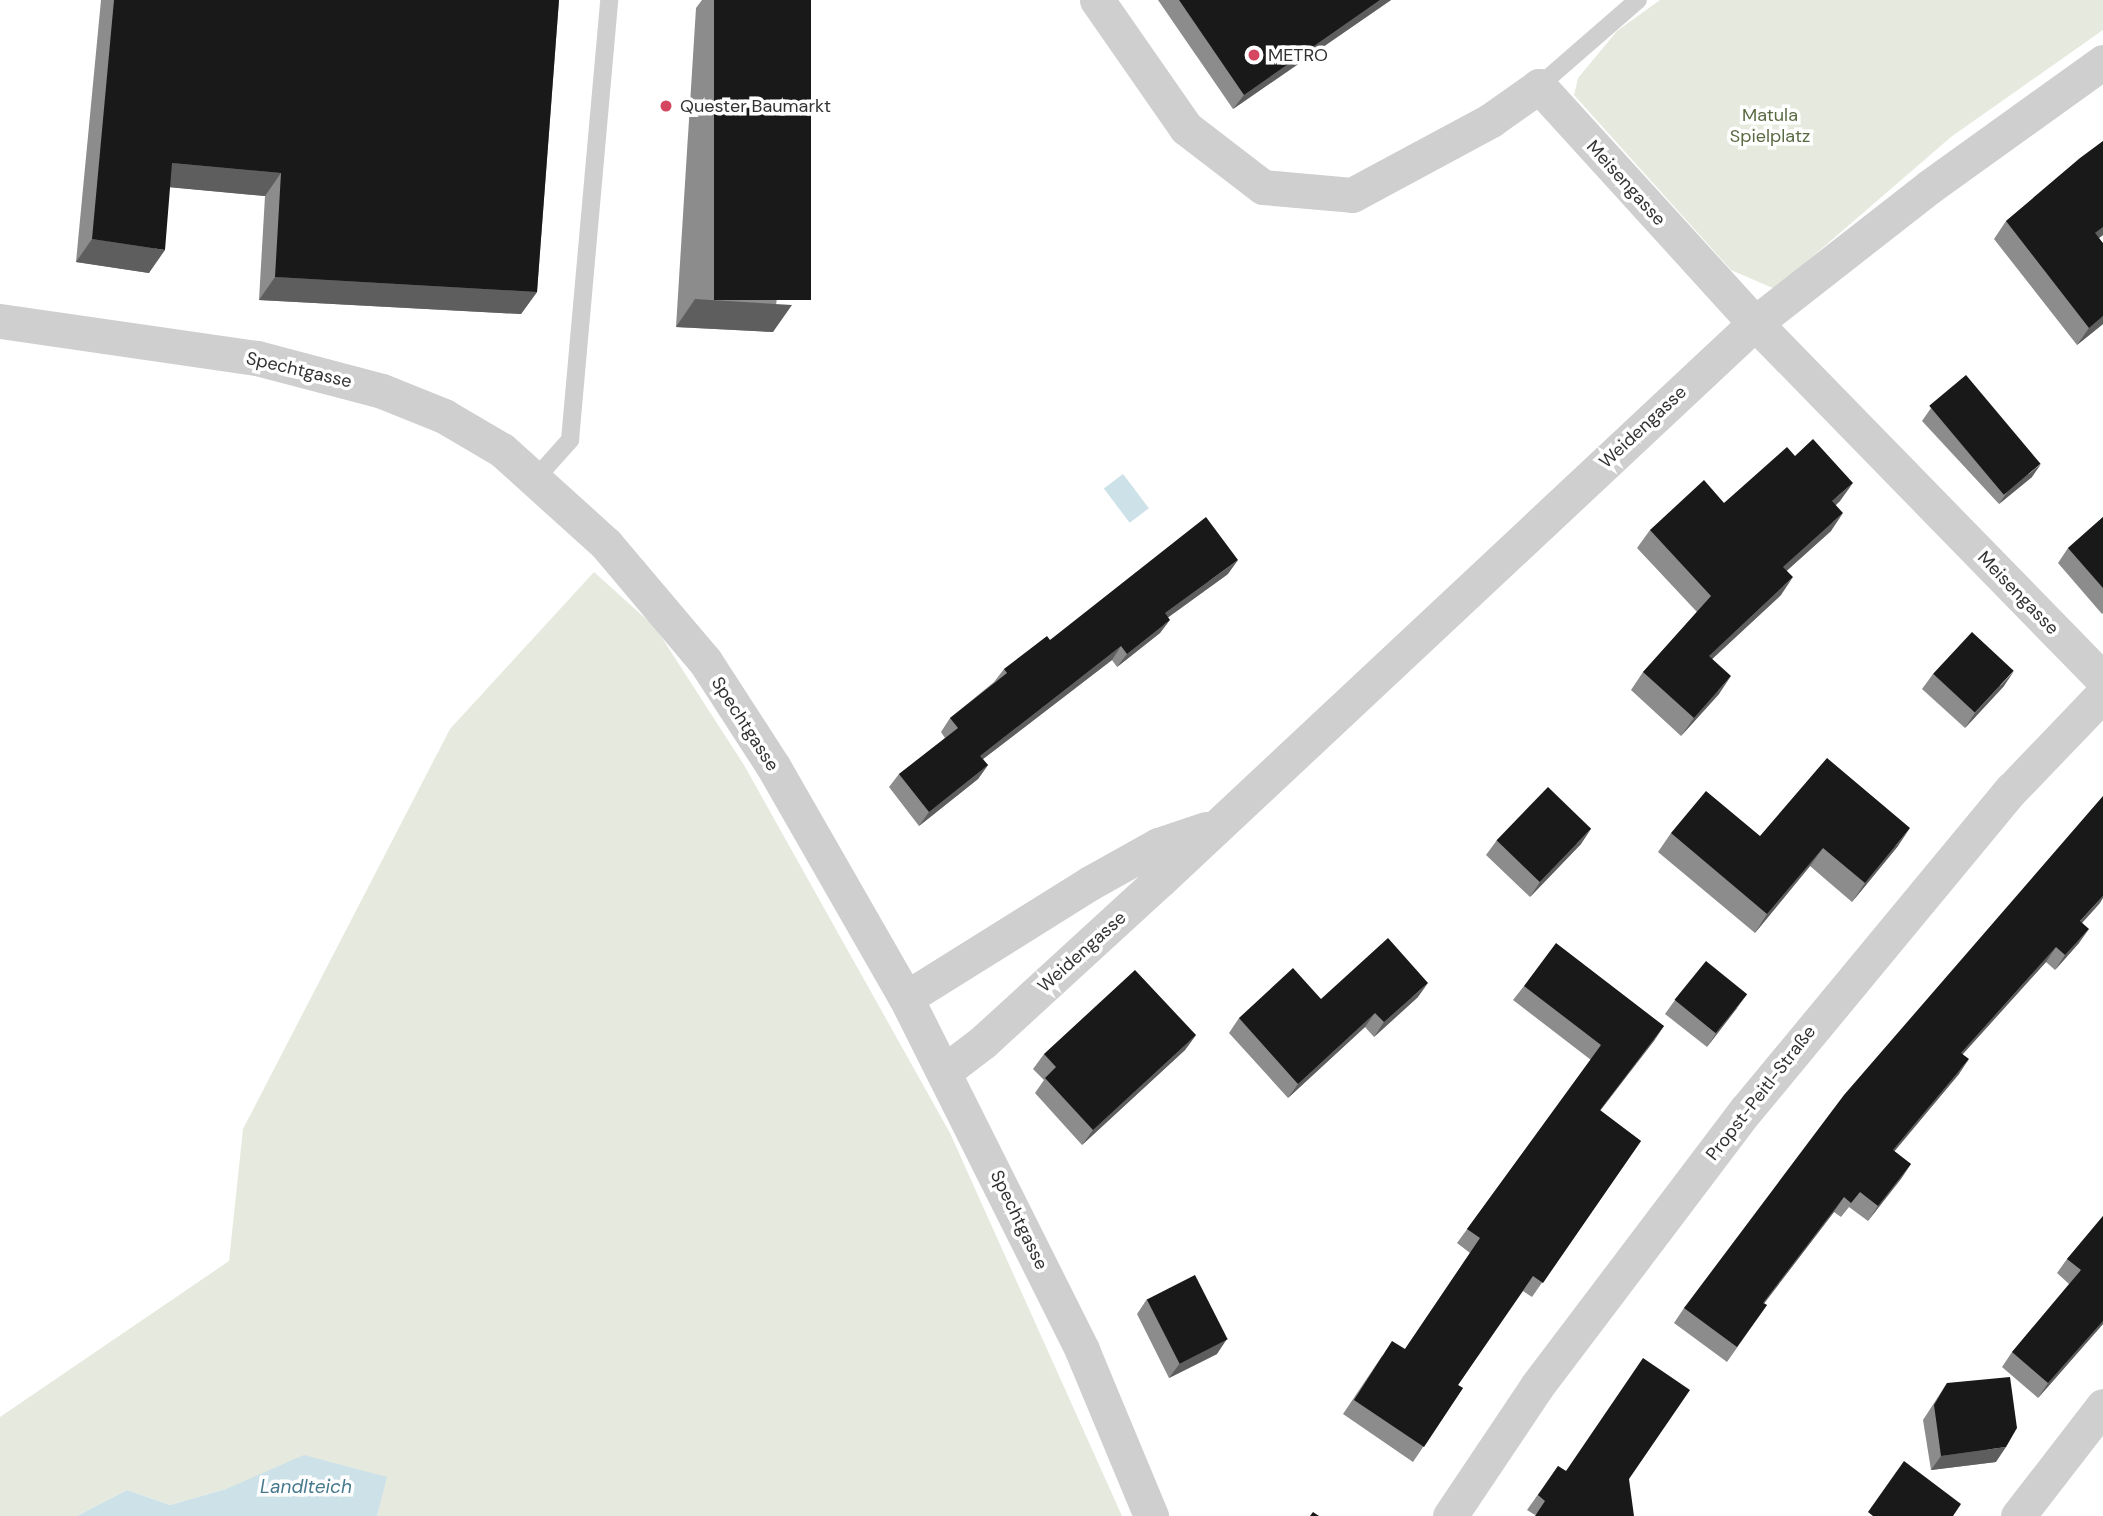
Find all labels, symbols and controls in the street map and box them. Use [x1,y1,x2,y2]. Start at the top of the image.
place label: METRO [1268,44,1328,66]
marker: METRO [1246,47,1262,63]
place label: Quester Baumarkt [680,95,831,117]
marker: Quester Baumarkt [658,98,674,114]
park label: Matula Spielplatz [1730,105,1810,148]
street label: Meisengasse [1582,136,1670,230]
street label: Spechtgasse [244,347,354,393]
street label: Weidengasse [1595,381,1691,473]
street label: Meisengasse [1973,547,2063,639]
street label: Spechtgasse [707,673,783,775]
street label: Weidengasse [1034,907,1130,997]
street label: Propst-Peitl-Straße [1702,1021,1820,1165]
street label: Spechtgasse [986,1167,1052,1273]
water label: Landlteich [260,1476,352,1498]

